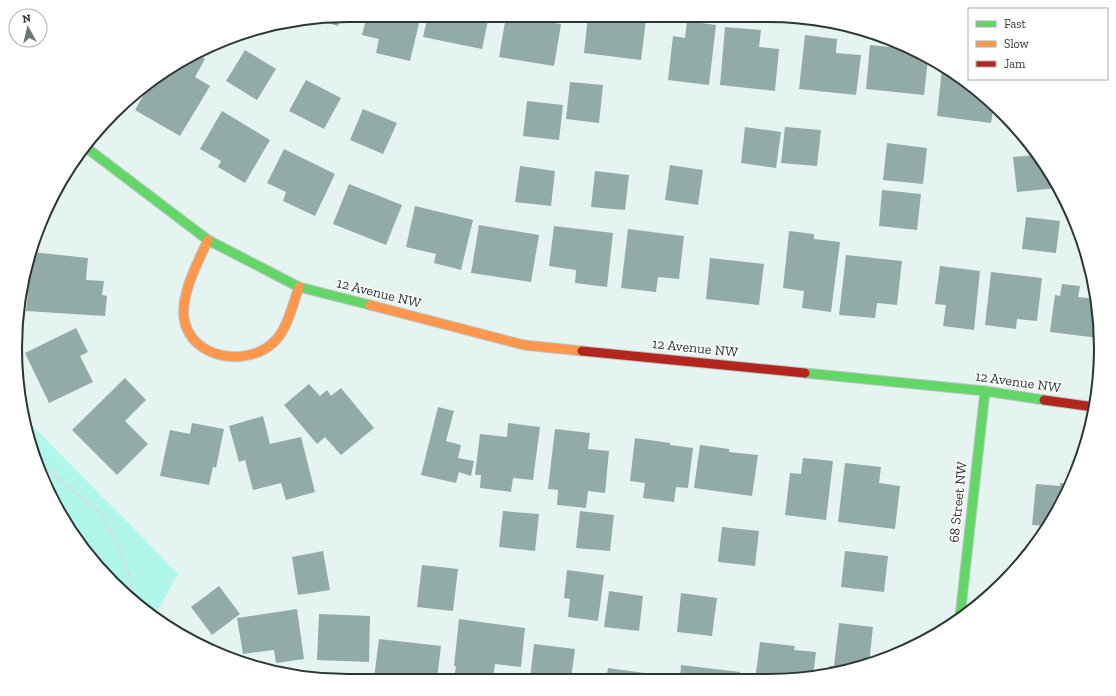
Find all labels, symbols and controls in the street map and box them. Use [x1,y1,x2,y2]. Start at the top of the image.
north arrow [8,8,48,48]
legend [968,8,1108,80]
text: N [22,11,32,26]
text: Fast [1004,17,1027,31]
text: Slow [1004,37,1030,51]
text: Jam [1004,57,1026,71]
street label: 12 Avenue NW [335,274,423,312]
street label: 12 Avenue NW [651,335,739,361]
street label: 12 Avenue NW [974,368,1062,396]
street label: 68 Street NW [945,461,971,543]

